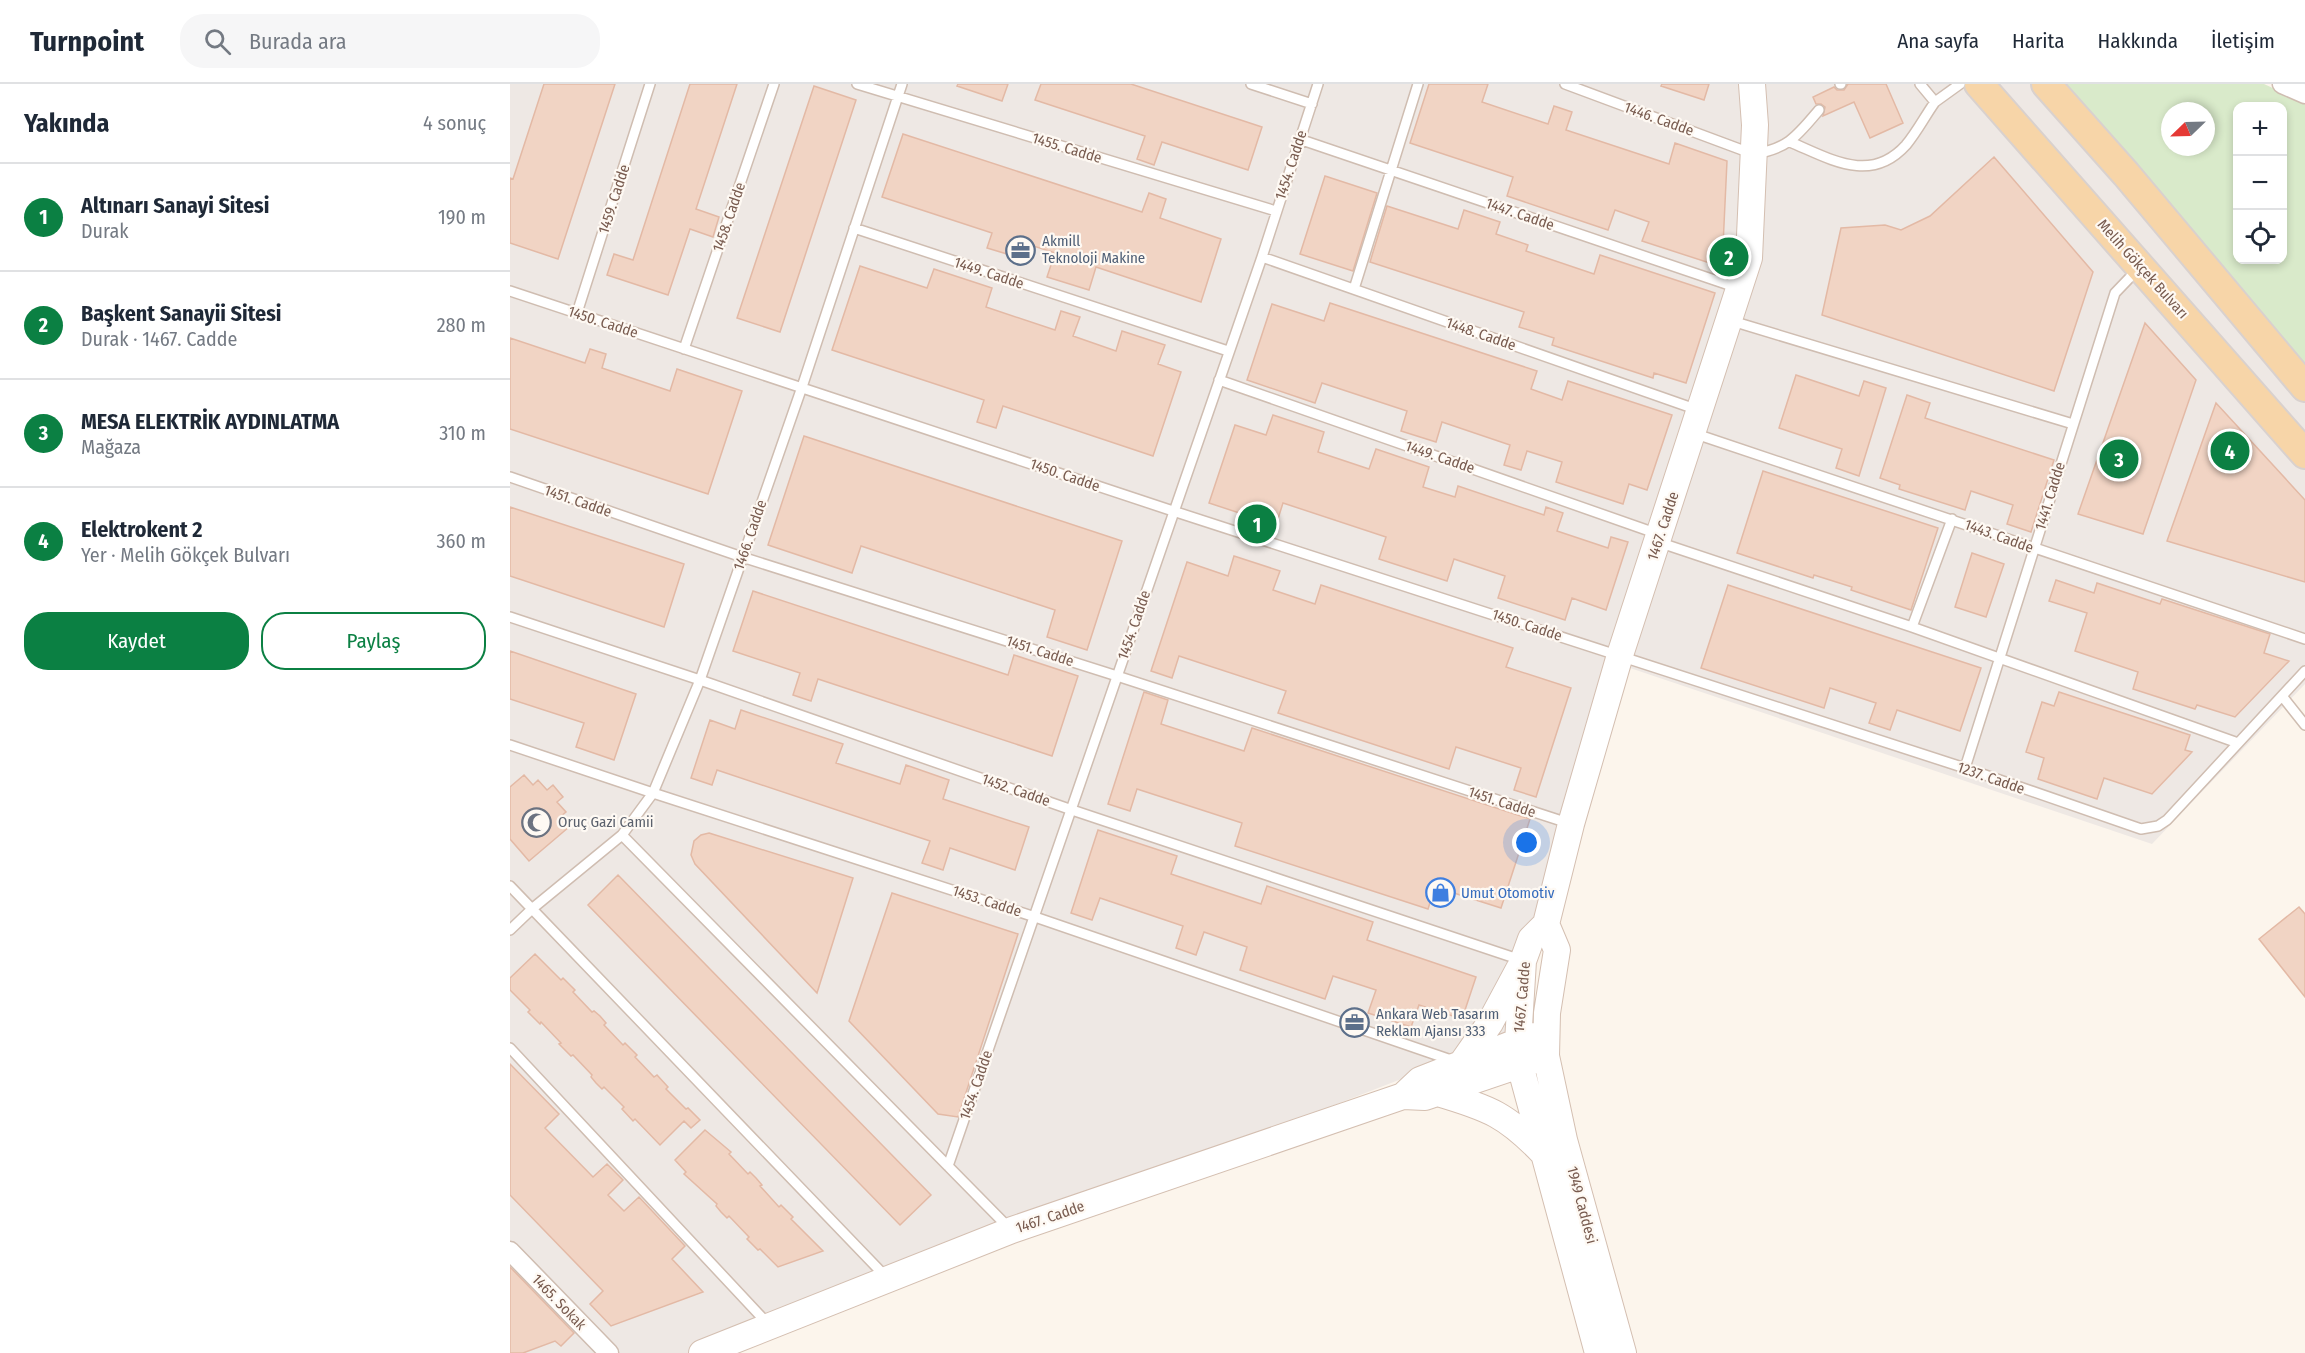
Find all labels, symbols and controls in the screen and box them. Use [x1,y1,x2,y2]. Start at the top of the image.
search box [180,14,600,68]
text: Turnpoint [30,25,144,58]
icon: search [201,25,234,58]
text: Burada ara [249,28,347,55]
text: Ana sayfa [1897,28,1979,54]
text: Harita [2012,28,2065,54]
text: Hakkında [2098,28,2178,54]
text: İletişim [2211,28,2275,54]
street label: 1446. Cadde [1622,98,1696,140]
north arrow [2161,102,2215,156]
map controls [2233,102,2287,264]
button: + [2233,102,2287,156]
text: Yakında [24,108,109,139]
text: 4 sonuç [423,111,486,135]
street label: 1454. Cadde [1271,128,1311,202]
street label: 1455. Cadde [1030,129,1104,167]
button: − [2233,156,2287,210]
street label: 1459. Cadde [594,162,634,236]
street label: 1458. Cadde [709,180,749,254]
text: Altınarı Sanayi Sitesi [81,192,269,219]
street label: 1447. Cadde [1483,194,1557,234]
text: 1 [39,205,48,229]
text: 190 m [438,205,486,229]
button: locate [2233,210,2287,264]
street label: Melih Gökçek Bulvarı [2094,216,2192,322]
text: Durak [81,219,129,243]
place label: Akmill Teknoloji Makine [1042,232,1145,267]
office icon: Akmill Teknoloji Makine [1005,234,1037,266]
pin: 2 [1710,234,1748,279]
street label: 1449. Cadde [952,253,1026,293]
text: Başkent Sanayii Sitesi [81,300,282,327]
street label: 1450. Cadde [566,302,640,342]
text: 2 [39,313,48,337]
text: 280 m [437,313,486,337]
street label: 1448. Cadde [1444,314,1518,354]
text: Durak · 1467. Cadde [81,327,237,351]
text: MESA ELEKTRİK AYDINLATMA [81,408,339,435]
text: 3 [39,421,48,445]
text: 310 m [439,421,486,445]
pin: 4 [2210,428,2250,473]
text: Mağaza [81,435,141,459]
pin: 3 [2100,436,2138,482]
street label: 1449. Cadde [1403,437,1477,477]
street label: 1450. Cadde [1028,455,1102,495]
street label: 1441. Cadde [2031,460,2069,532]
street label: 1451. Cadde [542,481,614,521]
street label: 1467. Cadde [1643,489,1683,563]
street label: 1466. Cadde [730,498,770,572]
pin: 1 [1238,502,1276,546]
street label: 1443. Cadde [1962,515,2036,557]
text: Elektrokent 2 [81,516,203,543]
text: 4 [38,529,49,553]
text: 360 m [437,529,486,553]
text: Yer · Melih Gökçek Bulvarı [81,543,290,567]
street label: 1454. Cadde [1114,588,1154,662]
street label: 1450. Cadde [1490,605,1564,645]
button: Kaydet [24,612,249,670]
button: Paylaş [261,612,486,670]
street label: 1451. Cadde [1004,632,1076,670]
street label: 1237. Cadde [1955,758,2027,798]
street label: 1452. Cadde [979,770,1053,810]
street label: 1451. Cadde [1466,783,1538,821]
mosque icon: Oruç Gazi Camii [521,806,553,838]
place label: Oruç Gazi Camii [558,813,654,831]
your location [1512,828,1541,857]
shop icon: Umut Otomotiv [1424,877,1456,909]
street label: 1453. Cadde [950,881,1024,921]
place label: Umut Otomotiv [1461,884,1555,902]
street label: 1467. Cadde [1510,961,1534,1033]
place label: Ankara Web Tasarım Reklam Ajansı 333 [1376,1005,1499,1040]
office icon: Ankara Web Tasarım Reklam Ajansı 333 [1339,1007,1371,1039]
street label: 1454. Cadde [956,1048,996,1122]
street label: 1949 Caddesi [1563,1164,1601,1246]
street label: 1467. Cadde [1013,1197,1087,1237]
street label: 1465. Sokak [528,1270,590,1334]

